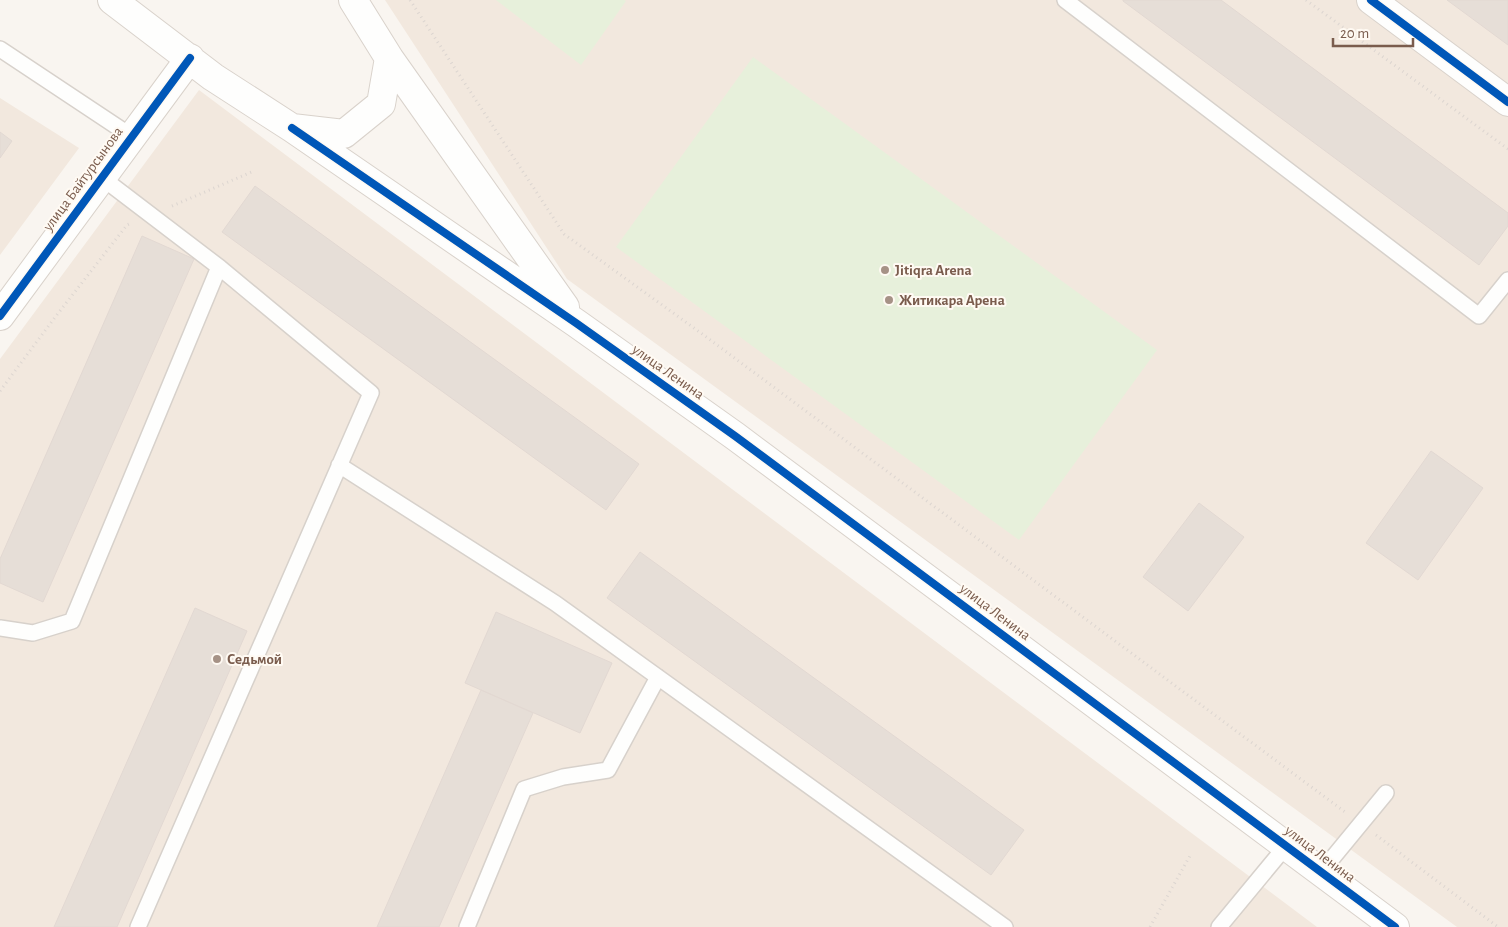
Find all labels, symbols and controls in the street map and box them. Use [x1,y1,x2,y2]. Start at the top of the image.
scale bar [1333,15,1413,47]
text: 20 m [1340,26,1369,41]
street label: улица Байтурсынова [40,124,126,235]
place label: Jitiqra Arena [895,263,972,278]
marker: Jitiqra Arena [879,264,891,276]
place label: Житикара Арена [899,293,1005,308]
marker: Житикара Арена [883,294,895,306]
street label: улица Ленина [628,341,707,402]
street label: улица Ленина [956,580,1033,643]
place label: Седьмой [227,652,282,667]
marker: Седьмой [211,653,223,665]
street label: улица Ленина [1281,822,1358,885]

